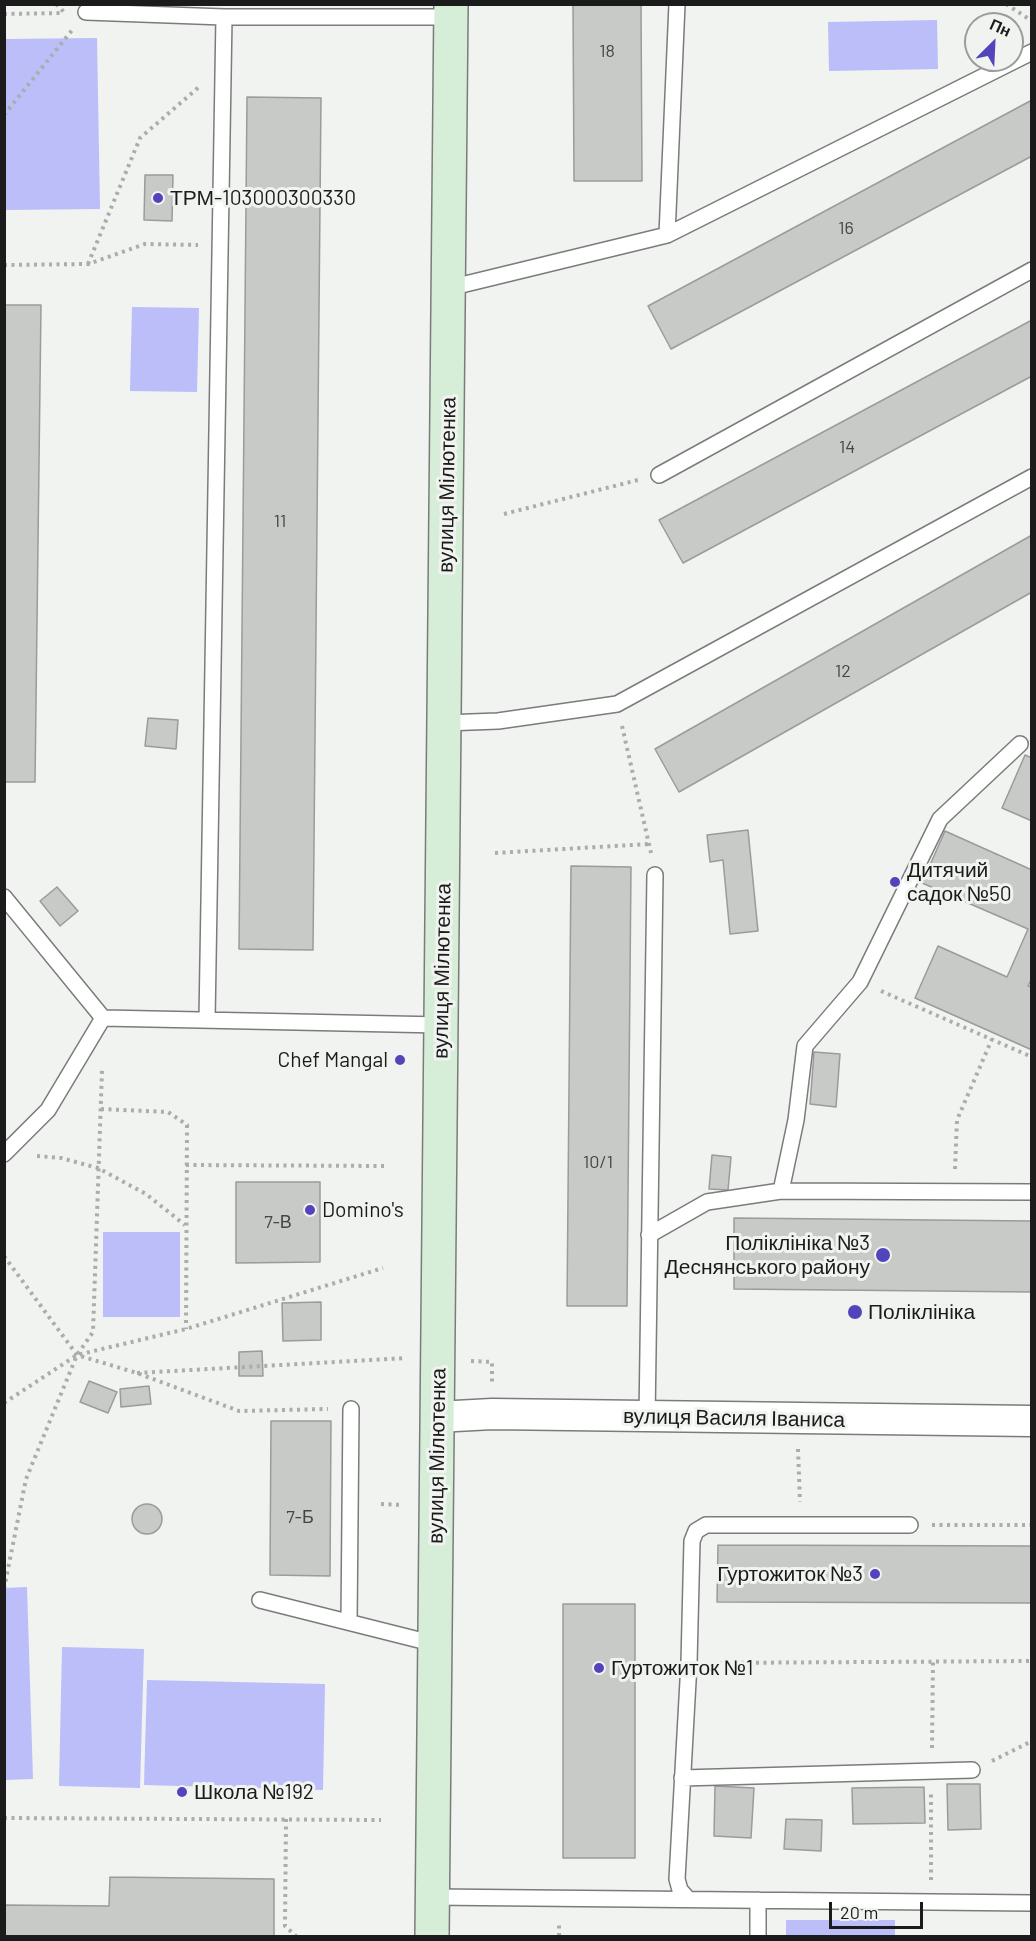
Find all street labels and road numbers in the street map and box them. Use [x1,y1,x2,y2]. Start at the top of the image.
street label: вулиця Мілютенка [433,397,461,573]
street label: вулиця Мілютенка [428,883,456,1059]
street label: вулиця Мілютенка [423,1368,451,1544]
street label: вулиця Василя Іваниса [623,1403,845,1433]

